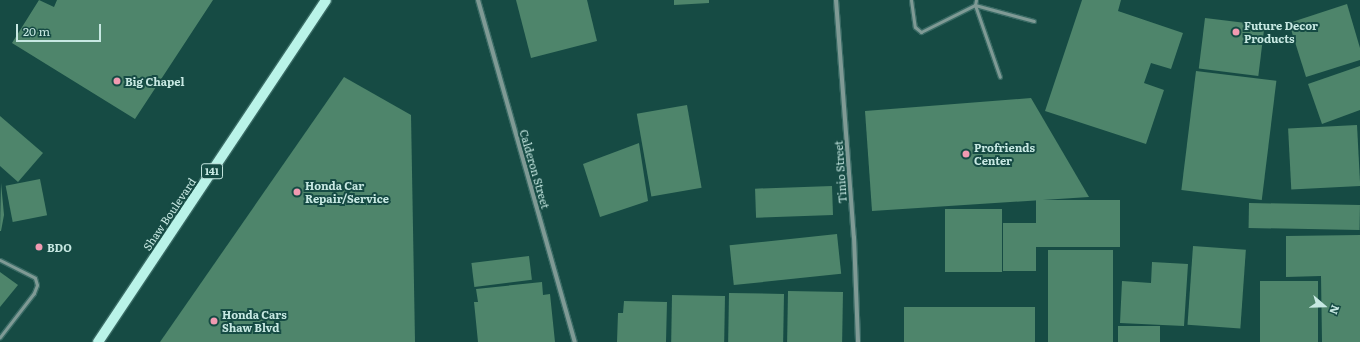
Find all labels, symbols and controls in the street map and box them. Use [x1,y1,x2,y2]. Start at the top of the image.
scale bar [18,16,103,42]
place label: Future Decor Products [1244,19,1318,45]
text: 20 m [23,22,50,40]
marker: Future Decor Products [1231,27,1241,37]
place label: Big Chapel [125,74,184,88]
marker: Big Chapel [112,76,122,86]
street label: Calderon Street [517,128,553,210]
street label: Tinio Street [831,140,849,204]
place label: Profriends Center [974,141,1035,167]
marker: Profriends Center [961,149,971,159]
road number: 141 [201,163,223,179]
street label: Shaw Boulevard [140,175,198,253]
place label: Honda Car Repair/Service [305,179,389,205]
marker: Honda Car Repair/Service [292,187,302,197]
place label: BDO [47,240,72,254]
marker: BDO [34,242,44,252]
north arrow [1304,286,1344,326]
text: N [1326,303,1344,317]
place label: Honda Cars Shaw Blvd [222,308,287,334]
marker: Honda Cars Shaw Blvd [209,316,219,326]

